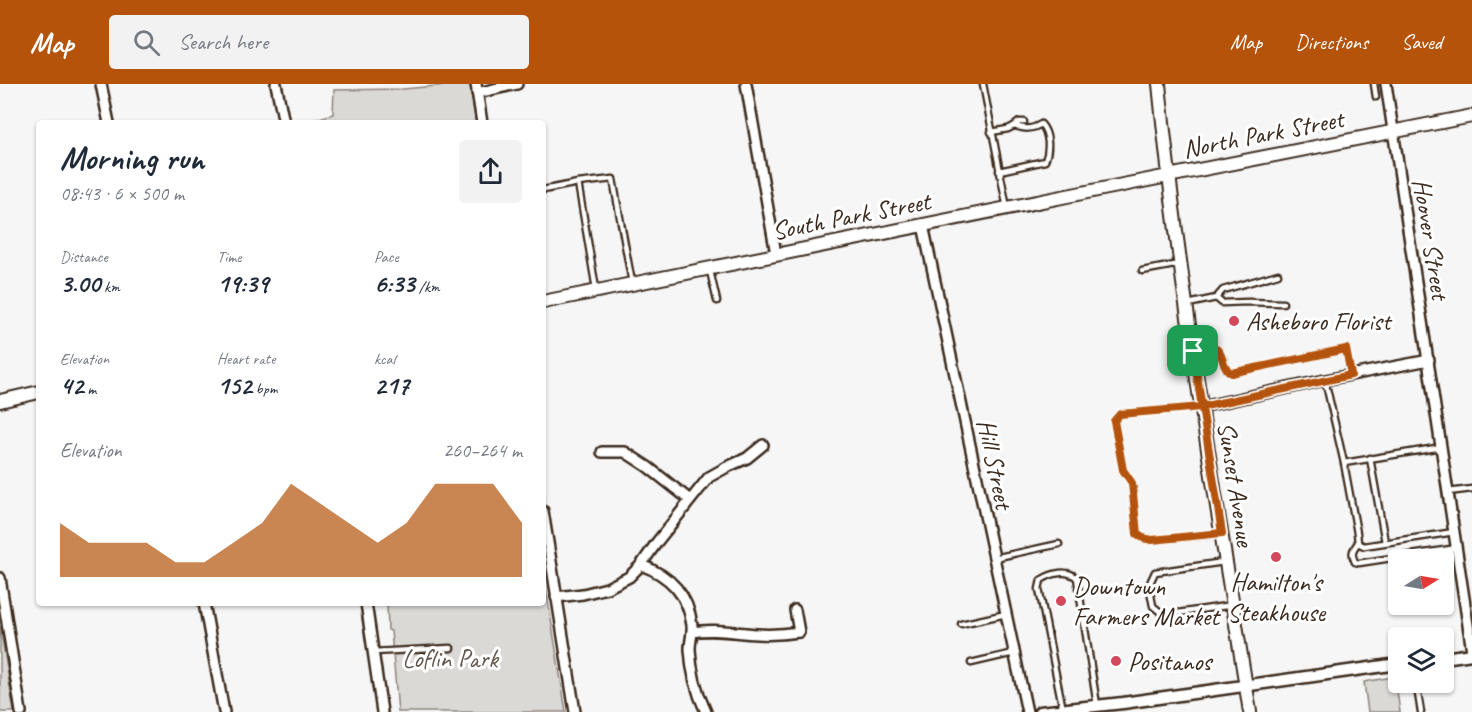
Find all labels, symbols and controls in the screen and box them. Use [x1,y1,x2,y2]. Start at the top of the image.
search box [109,15,529,69]
text: Map [30,25,73,60]
icon: search [130,26,163,59]
text: Search here [178,28,268,56]
text: Map [1230,29,1262,55]
text: Directions [1295,29,1368,55]
text: Saved [1401,29,1442,55]
street label: North Park Street [1180,102,1348,166]
text: Morning run [60,137,204,179]
button: share [459,140,522,203]
street label: Hoover Street [1405,176,1457,304]
text: 08:43 · 6 × 500 m [60,181,184,206]
street label: South Park Street [769,184,935,247]
text: Distance [60,247,108,267]
text: Time [217,247,241,267]
text: Pace [374,247,399,267]
text: 3.00 [60,267,100,300]
text: 19:39 [217,267,268,300]
text: 6:33 [374,267,415,300]
text: km [100,277,120,297]
text: /km [415,277,440,297]
place label: Asheboro Florist [1246,305,1393,338]
marker: Asheboro Florist [1227,314,1241,328]
pin [1167,325,1218,376]
icon: arrive [1176,334,1209,367]
text: Elevation [60,349,109,369]
text: Heart rate [217,349,275,369]
text: kcal [374,349,395,369]
text: 42 [60,369,83,402]
text: 152 [217,369,252,402]
text: 217 [374,369,409,402]
text: m [83,379,96,399]
text: bpm [252,379,278,399]
street label: Hill Street [969,416,1021,514]
street label: Sunset Avenue [1210,419,1262,550]
text: Elevation [60,438,122,463]
text: 260–264 m [443,438,522,463]
north arrow [1388,549,1454,615]
map controls [1388,549,1454,693]
marker: Hamilton's Steakhouse [1269,550,1283,564]
place label: Hamilton's Steakhouse [1227,566,1327,629]
place label: Downtown Farmers Market [1073,570,1221,633]
marker: Downtown Farmers Market [1054,594,1068,608]
button: layers [1388,627,1454,693]
park label: Loflin Park [402,642,500,675]
place label: Positanos [1128,645,1213,678]
marker: Positanos [1109,654,1123,668]

